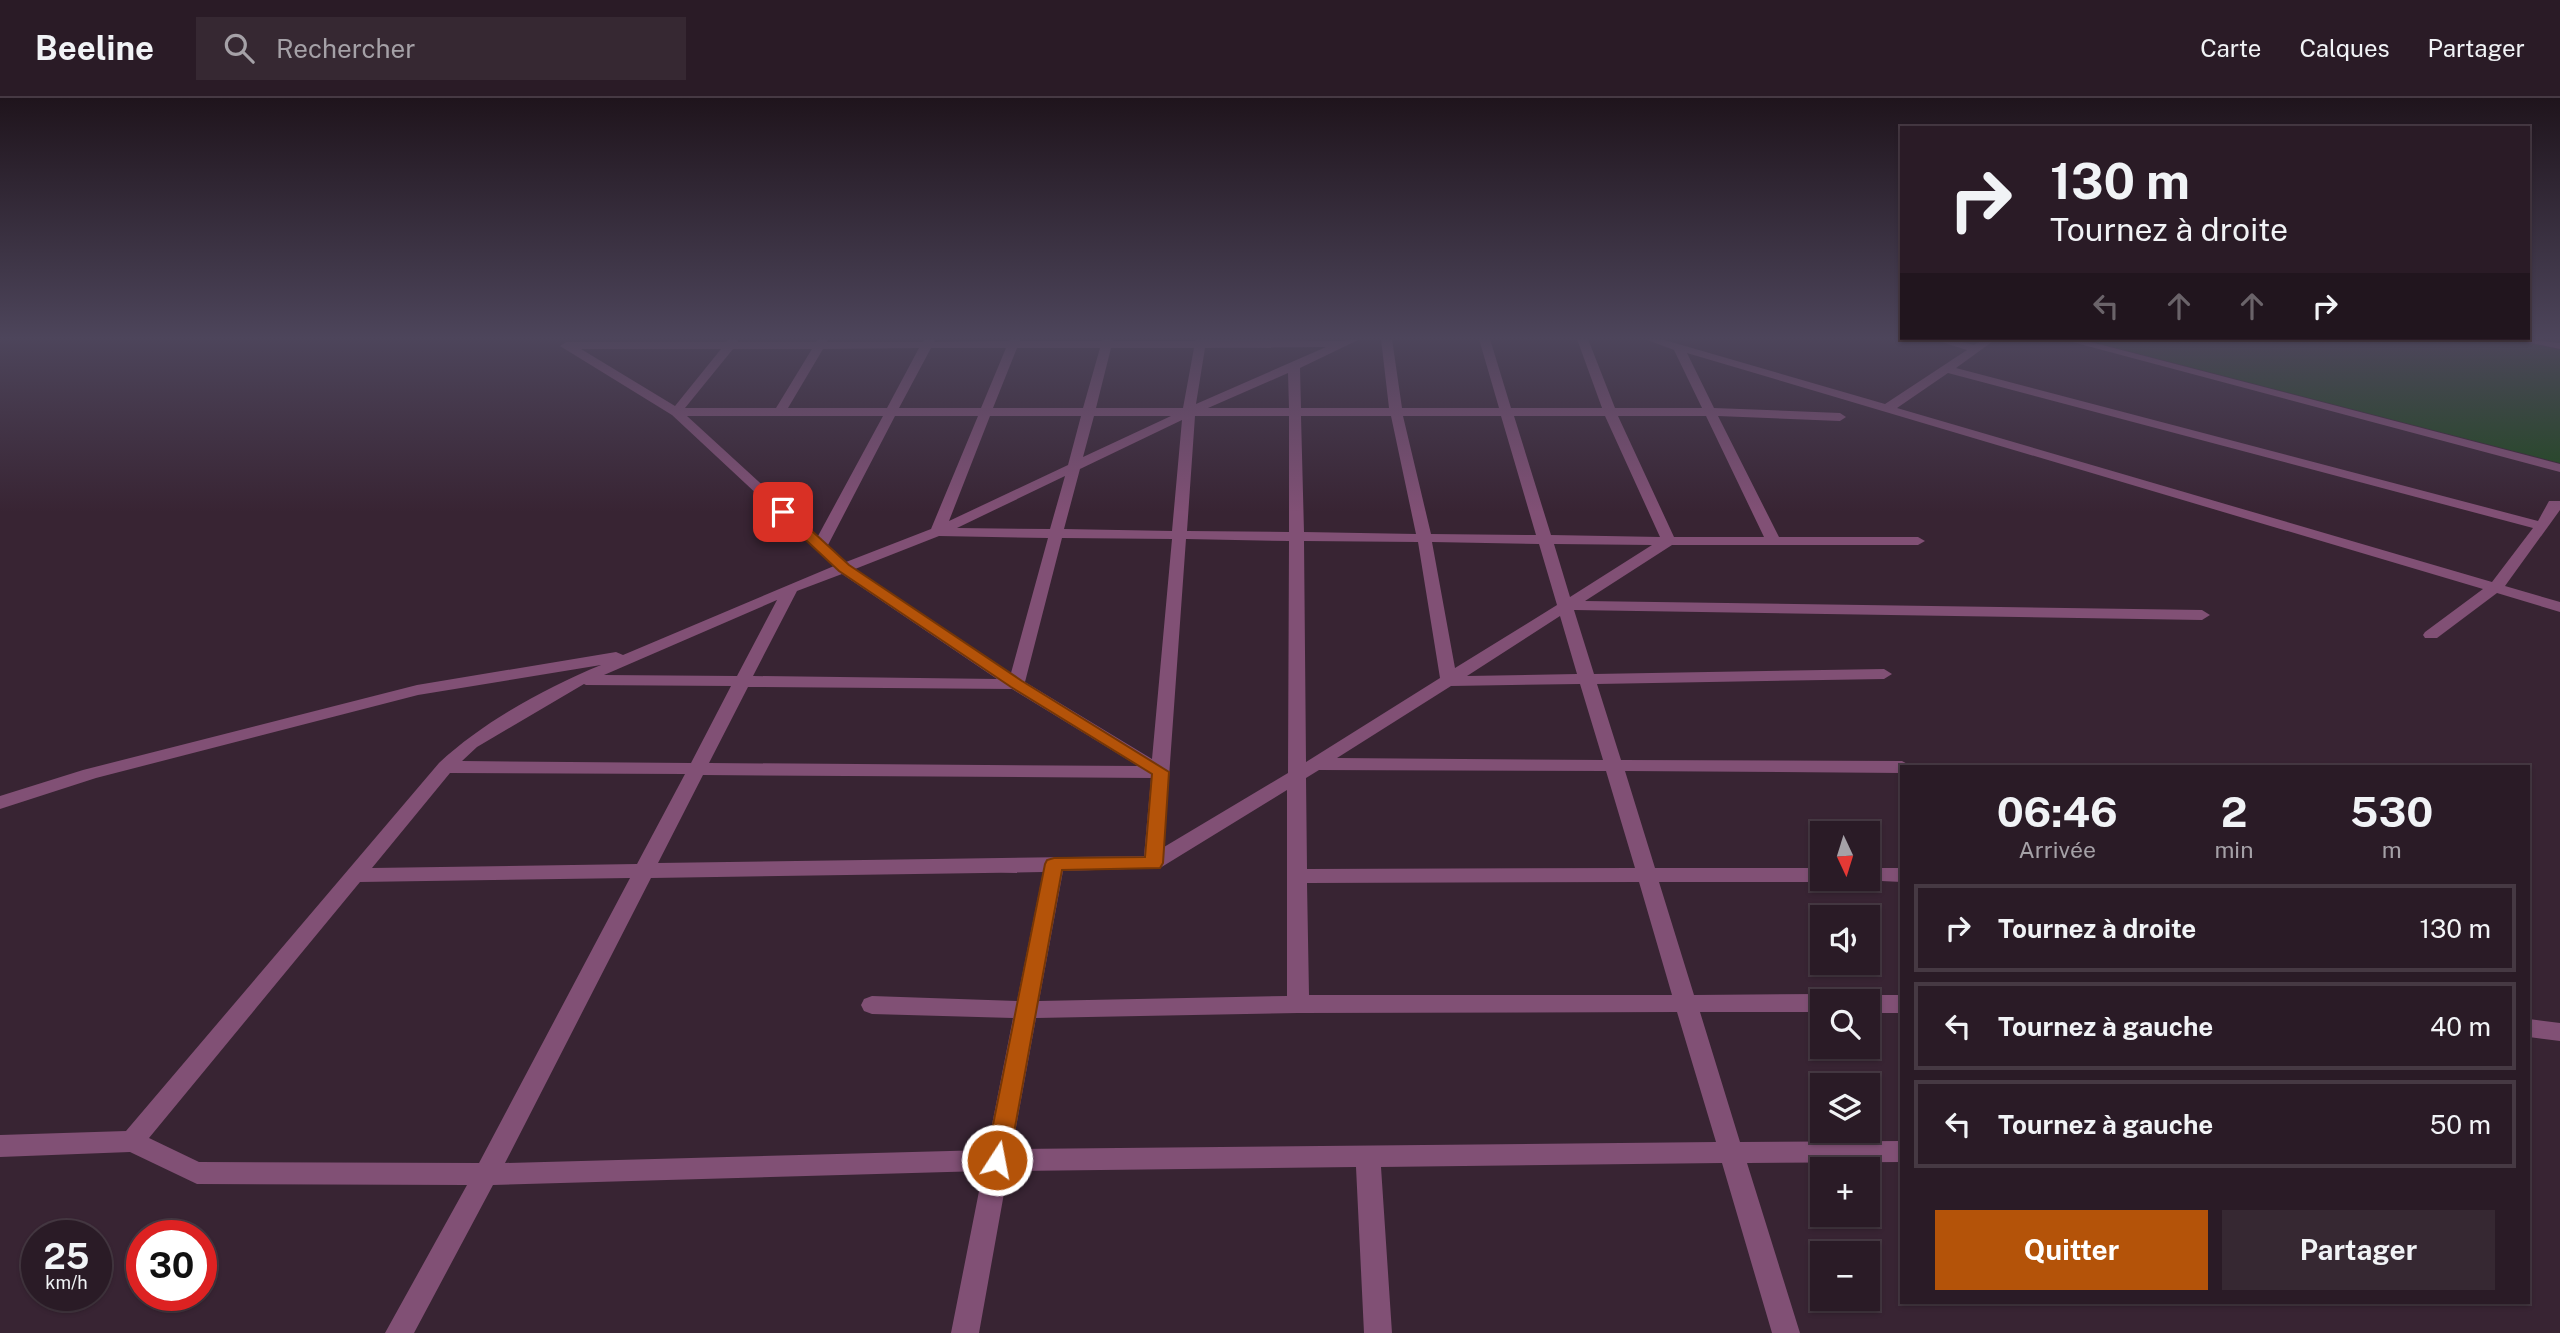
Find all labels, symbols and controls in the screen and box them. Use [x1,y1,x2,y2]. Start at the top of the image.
search box [196,17,686,80]
text: Beeline [35,29,154,67]
icon: search [220,29,258,67]
text: Rechercher [276,33,415,64]
text: Carte [2200,34,2261,62]
text: Calques [2299,34,2390,62]
text: Partager [2428,34,2525,62]
text: 130 m [2050,152,2190,210]
icon: right [1935,154,2026,245]
text: Tournez à droite [2050,211,2288,248]
icon: left [2087,287,2125,325]
icon: ahead [2160,287,2198,325]
icon: ahead [2233,287,2271,325]
icon: right [2306,287,2344,325]
pin [753,482,813,542]
icon: arrive [764,493,802,531]
text: 06:46 [1997,787,2118,836]
text: 2 [2221,787,2247,836]
text: 530 [2350,787,2433,836]
north arrow [1810,821,1880,891]
map controls [1810,821,1880,1311]
text: Arrivée [2019,836,2096,863]
text: min [2214,836,2253,863]
text: m [2382,836,2402,863]
button: sound [1810,905,1880,975]
icon: right [1939,909,1977,947]
text: Tournez à droite [1998,913,2196,944]
text: 130 m [2419,913,2491,944]
button: search [1810,989,1880,1059]
icon: left [1939,1007,1977,1045]
text: Tournez à gauche [1998,1011,2213,1042]
text: 40 m [2430,1011,2491,1042]
button: layers [1810,1073,1880,1143]
icon: left [1939,1105,1977,1143]
text: Tournez à gauche [1998,1109,2213,1140]
text: 50 m [2430,1109,2491,1140]
position arrow [960,1123,1034,1197]
button: + [1810,1157,1880,1227]
button: Quitter [1935,1210,2208,1290]
button: Partager [2222,1210,2495,1290]
speed limit sign: 30 [126,1220,217,1311]
text: 25 [44,1236,89,1277]
button: − [1810,1241,1880,1311]
text: km/h [45,1272,88,1293]

